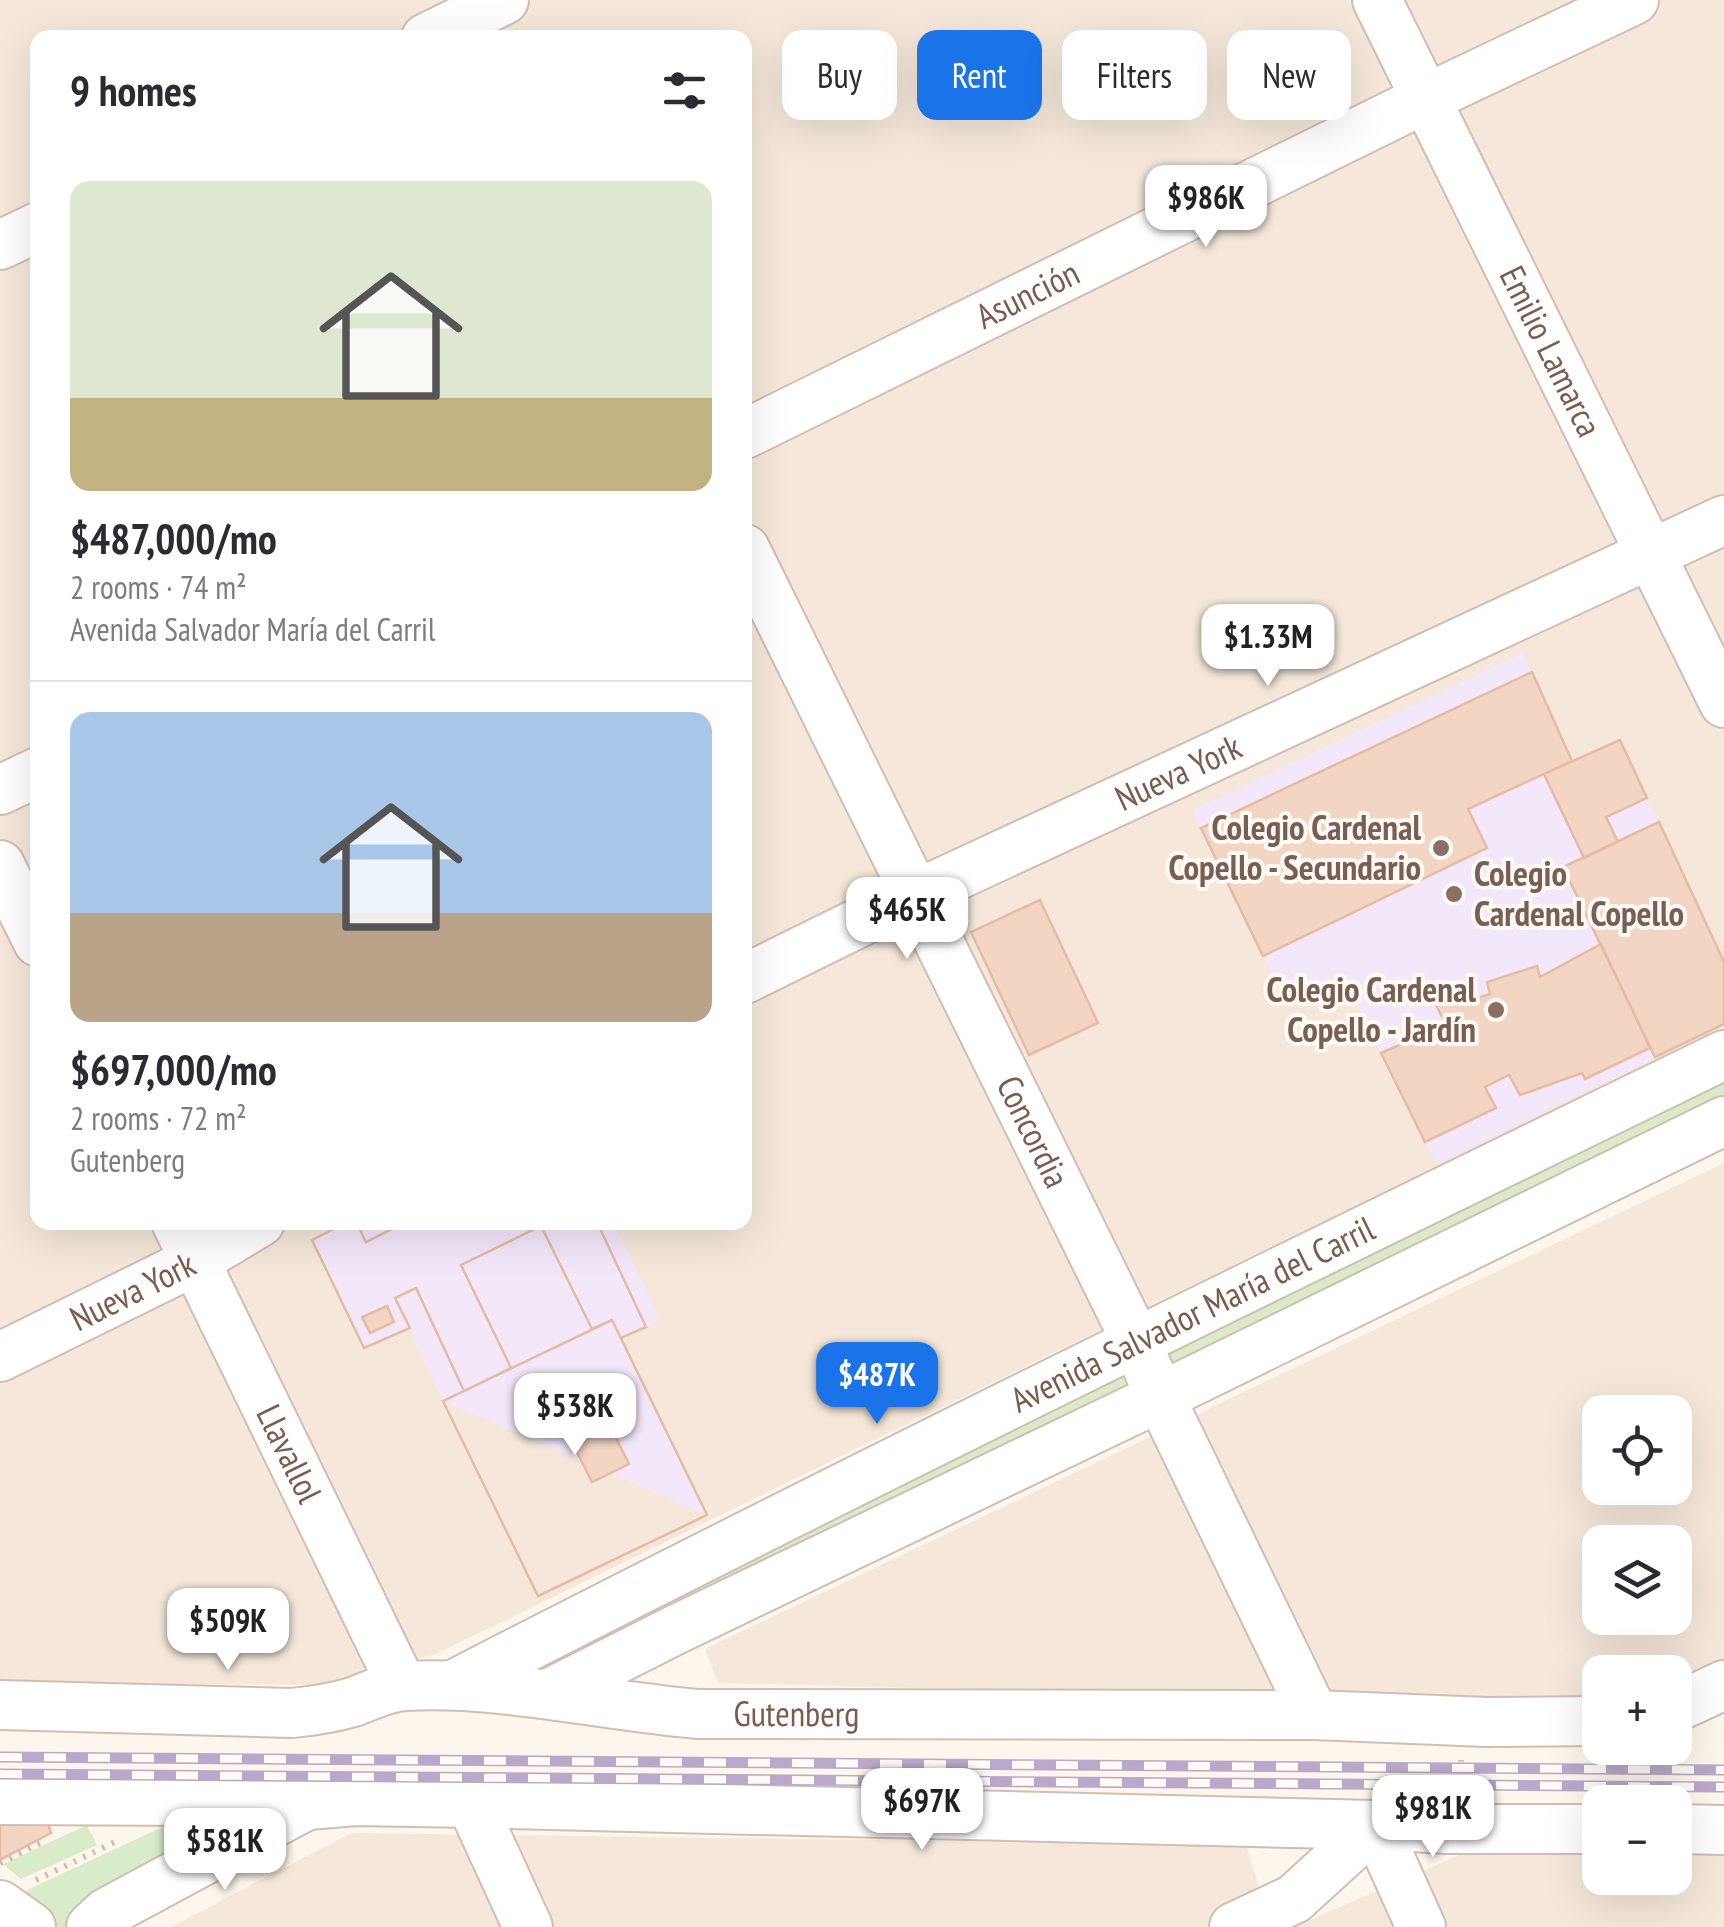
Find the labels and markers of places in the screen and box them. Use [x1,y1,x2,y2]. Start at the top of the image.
pin: $986K [1136,165,1276,250]
pin: $1.33M [1187,604,1349,689]
place label: Colegio Cardenal Copello - Secundario [1169,804,1421,890]
marker: Colegio Cardenal Copello - Secundario [1430,837,1452,859]
place label: Colegio Cardenal Copello [1474,850,1684,936]
pin: $465K [837,877,977,962]
marker: Colegio Cardenal Copello [1443,883,1465,905]
place label: Colegio Cardenal Copello - Jardín [1267,966,1476,1052]
marker: Colegio Cardenal Copello - Jardín [1485,999,1507,1021]
pin: $487K [807,1342,947,1427]
pin: $538K [505,1373,645,1458]
pin: $509K [158,1588,298,1673]
pin: $697K [852,1768,992,1853]
pin: $981K [1363,1775,1503,1860]
pin: $581K [155,1808,295,1893]

